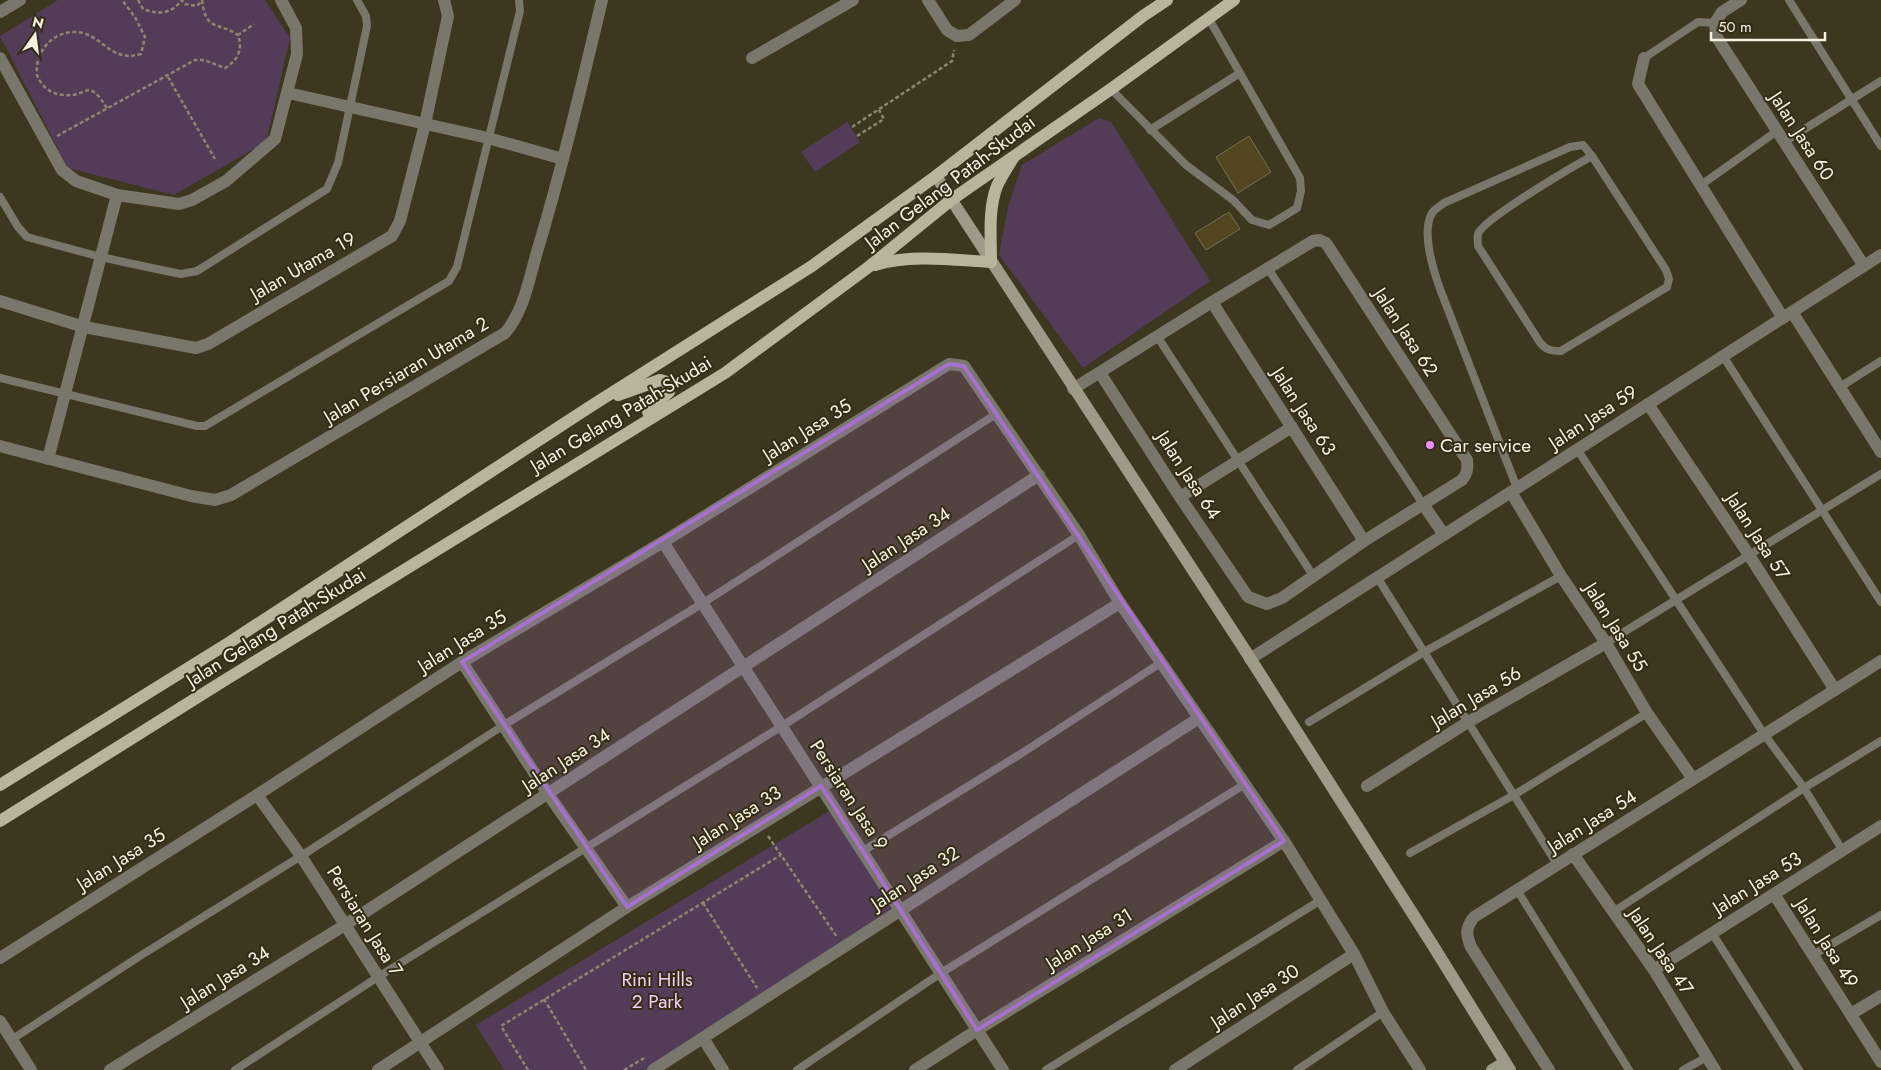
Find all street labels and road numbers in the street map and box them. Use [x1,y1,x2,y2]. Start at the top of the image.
street label: Jalan Jasa 60 [1761,84,1841,186]
street label: Jalan Gelang Patah-Skudai [857,109,1041,257]
street label: Jalan Utama 19 [243,225,361,309]
street label: Jalan Jasa 62 [1366,280,1445,382]
street label: Jalan Persiaran Utama 2 [316,310,494,432]
street label: Jalan Gelang Patah-Skudai [523,349,717,481]
street label: Jalan Jasa 63 [1264,359,1343,460]
street label: Jalan Jasa 59 [1541,378,1643,457]
street label: Jalan Jasa 35 [755,392,857,470]
street label: Jalan Jasa 64 [1149,423,1228,525]
street label: Jalan Jasa 57 [1718,484,1797,585]
street label: Jalan Jasa 34 [854,500,956,579]
street label: Jalan Gelang Patah-Skudai [178,561,371,695]
street label: Jalan Jasa 55 [1576,575,1654,677]
street label: Jalan Jasa 35 [410,603,512,681]
street label: Jalan Jasa 56 [1423,659,1526,736]
street label: Jalan Jasa 34 [514,721,616,800]
street label: Persiaran Jasa 9 [803,735,895,855]
street label: Jalan Jasa 33 [685,779,786,856]
street label: Jalan Jasa 54 [1540,783,1642,861]
street label: Jalan Jasa 35 [69,821,171,899]
street label: Jalan Jasa 32 [863,839,964,918]
street label: Jalan Jasa 53 [1705,845,1807,923]
street label: Persiaran Jasa 7 [320,861,410,981]
street label: Jalan Jasa 49 [1787,890,1865,993]
street label: Jalan Jasa 47 [1620,899,1700,1000]
street label: Jalan Jasa 31 [1038,902,1138,978]
street label: Jalan Jasa 34 [173,939,275,1017]
street label: Jalan Jasa 30 [1203,957,1305,1036]

